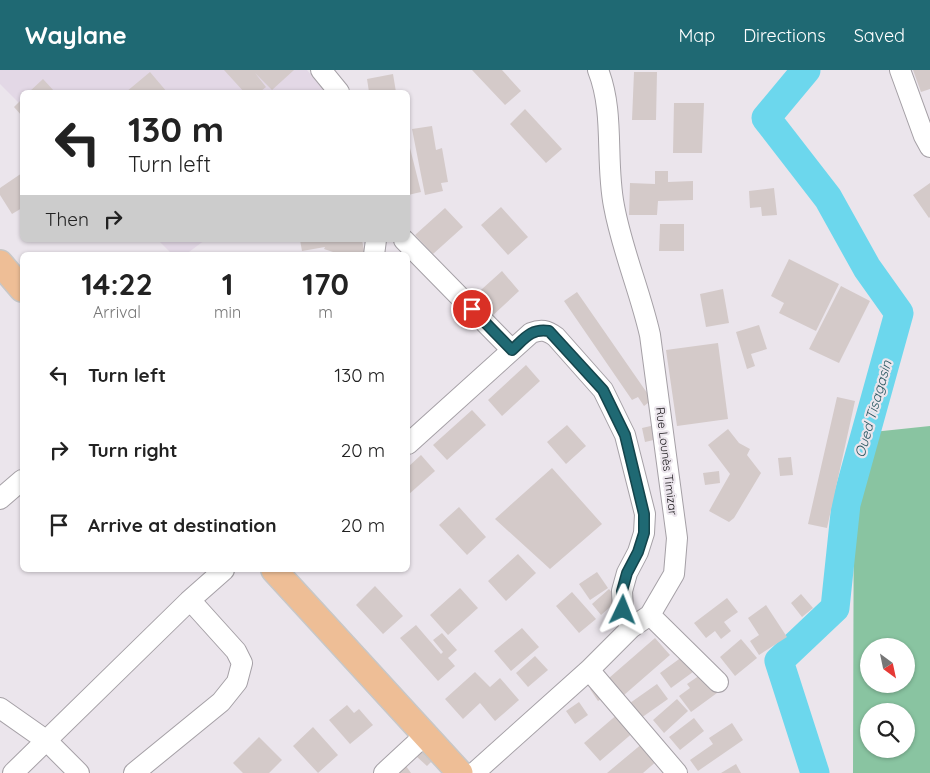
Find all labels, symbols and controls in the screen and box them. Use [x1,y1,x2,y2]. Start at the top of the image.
text: Waylane [25,20,127,50]
text: Map [678,24,715,47]
text: Directions [743,24,826,47]
text: Saved [854,24,905,47]
text: 130 m [128,107,224,151]
icon: left [45,110,110,175]
text: Turn left [128,150,211,178]
icon: right [99,205,127,233]
text: Then [45,207,89,231]
text: 14:22 [81,265,153,303]
text: 1 [222,265,233,303]
text: 170 [302,265,349,303]
pin [451,288,493,330]
icon: arrive [458,295,486,323]
text: Arrival [93,302,141,322]
text: min [214,302,241,322]
text: m [318,302,333,322]
water label: Oued Tisagasin [851,357,896,460]
icon: left [45,361,73,389]
text: Turn left [88,363,166,387]
text: 130 m [334,363,385,387]
street label: Rue Lounès Timizar [653,406,681,516]
icon: right [45,436,73,464]
text: Turn right [88,438,177,462]
text: 20 m [341,438,385,462]
icon: arrive [45,511,73,539]
text: Arrive at destination [88,513,277,537]
text: 20 m [341,513,385,537]
position arrow [596,583,648,635]
north arrow [860,638,915,692]
map controls [860,638,915,758]
button: search [860,703,915,758]

